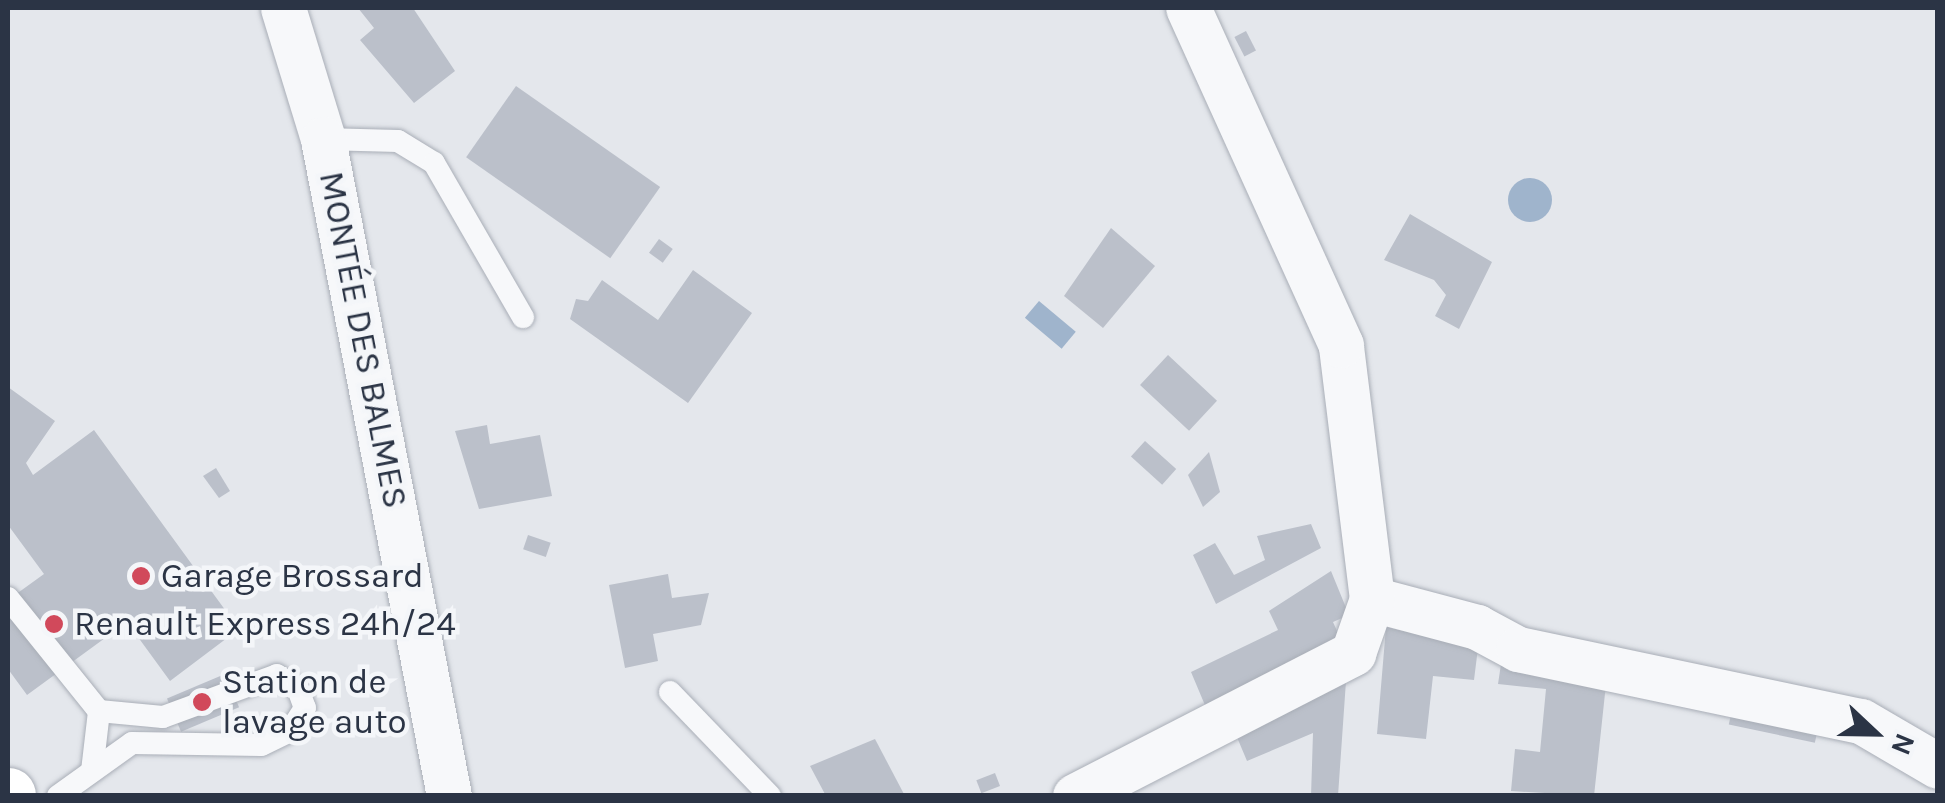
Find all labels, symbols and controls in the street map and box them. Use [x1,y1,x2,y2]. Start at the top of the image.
street label: MONTÉE DES BALMES [310,168,416,512]
place label: Garage Brossard [161,555,424,597]
marker: Garage Brossard [130,565,152,587]
place label: Renault Express 24h/24 [74,603,456,645]
marker: Renault Express 24h/24 [43,613,65,635]
place label: Station de lavage auto [222,661,407,743]
north arrow [1825,683,1925,783]
marker: Station de lavage auto [191,691,213,713]
text: N [1884,729,1922,760]

